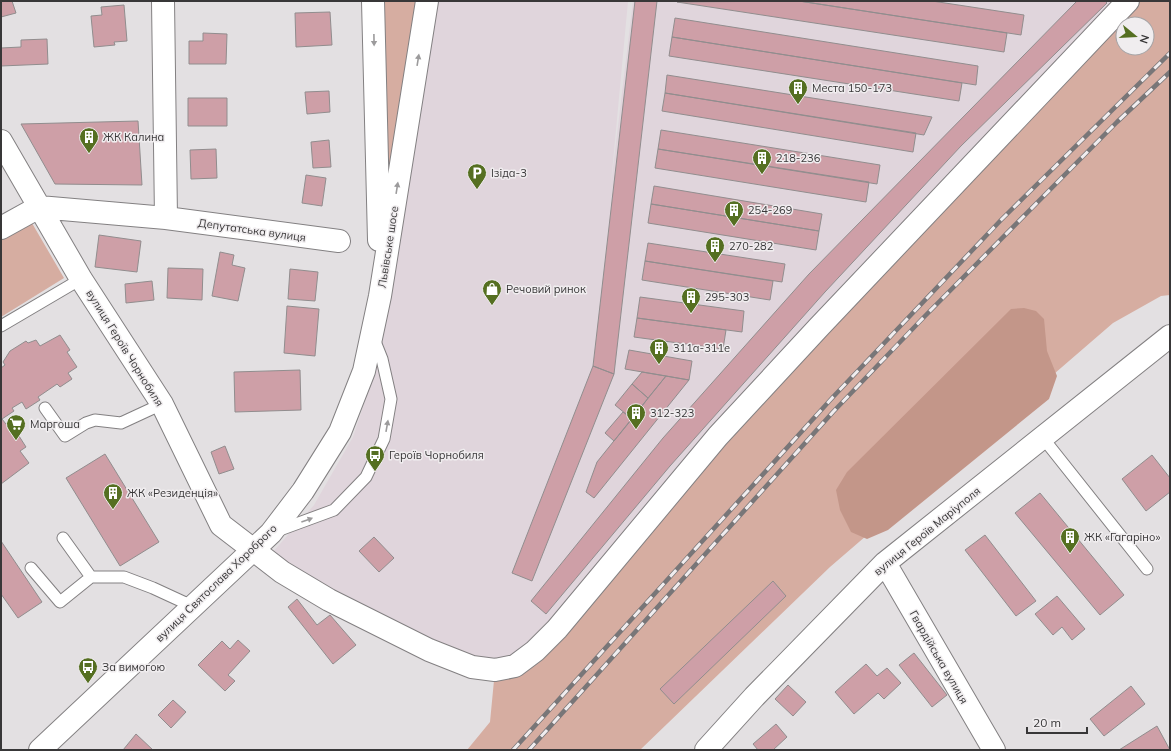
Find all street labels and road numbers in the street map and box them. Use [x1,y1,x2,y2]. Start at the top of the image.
street label: Львівське шосе [375,205,401,289]
street label: Депутатська вулиця [197,215,307,245]
street label: вулиця Героїв Чорнобиля [83,287,167,409]
street label: вулиця Героїв Маріуполя [871,484,983,578]
street label: вулиця Святослава Хороброго [152,521,280,645]
street label: Гвардійська вулиця [907,608,971,706]

